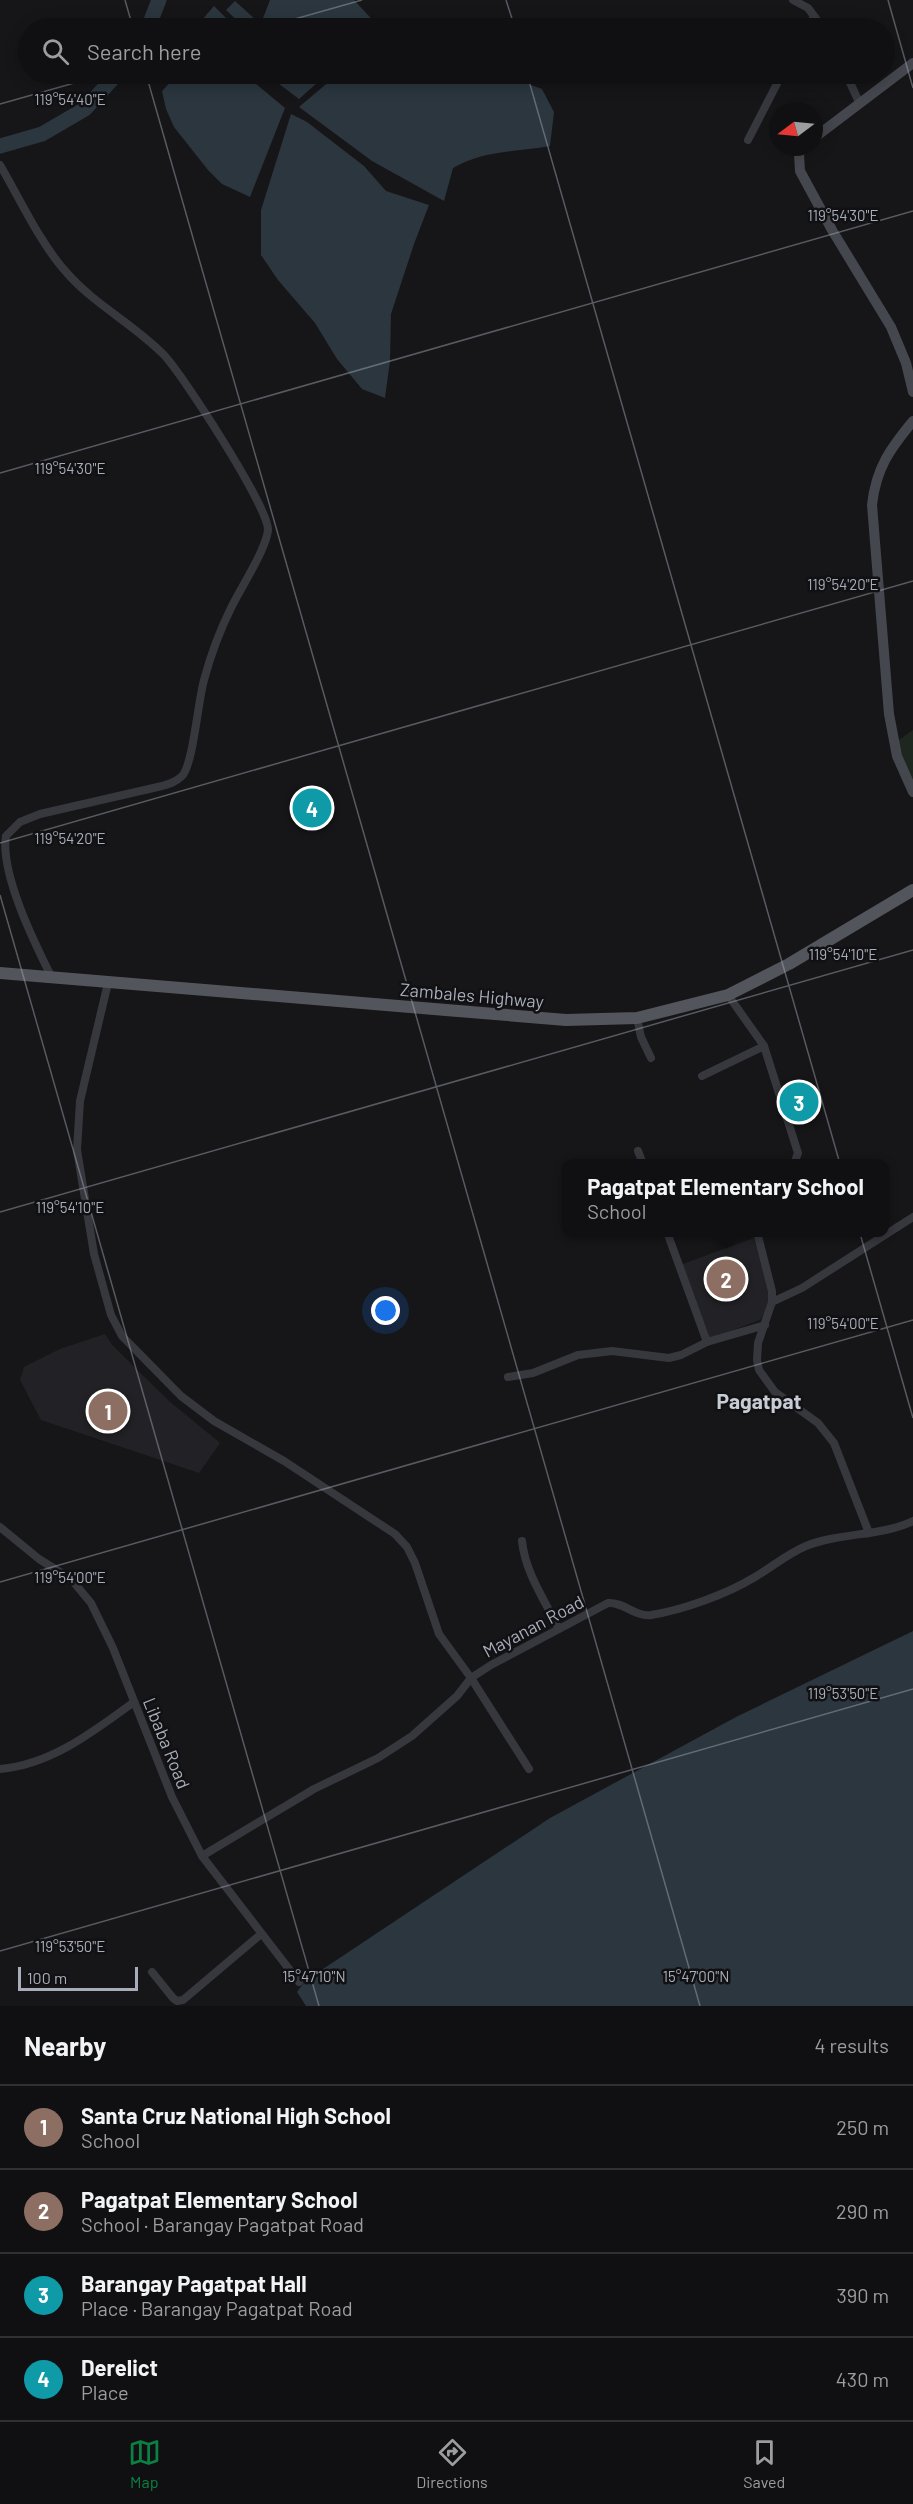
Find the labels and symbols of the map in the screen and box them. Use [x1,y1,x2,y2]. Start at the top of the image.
text: 119°54'40"E [34,90,106,108]
north arrow [769,102,823,156]
text: 119°54'30"E [807,206,879,224]
text: 119°54'30"E [34,459,106,477]
text: 119°54'20"E [807,575,879,593]
pin: 4 [292,786,332,830]
text: 119°54'20"E [34,829,106,847]
text: 119°54'10"E [809,945,877,963]
street label: Zambales Highway [399,978,545,1012]
pin: 3 [780,1080,818,1124]
text: 119°54'10"E [36,1198,104,1216]
pin: 2 [706,1256,746,1302]
your location [371,1296,400,1325]
text: 119°54'00"E [807,1314,879,1332]
pin: 1 [88,1388,128,1434]
district label: Pagatpat [717,1388,801,1413]
text: 119°54'00"E [34,1568,106,1586]
street label: Mayanan Road [479,1590,587,1662]
text: 119°53'50"E [808,1684,878,1702]
street label: Libaba Road [139,1694,195,1792]
text: 119°53'50"E [35,1937,105,1955]
scale bar [18,1964,138,1992]
text: 15°47'10"N [282,1967,346,1985]
text: 15°47'00"N [663,1967,729,1985]

